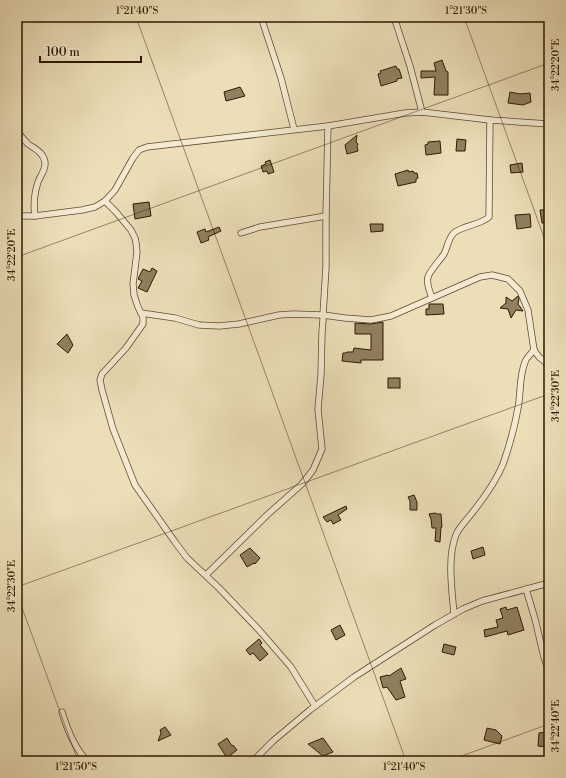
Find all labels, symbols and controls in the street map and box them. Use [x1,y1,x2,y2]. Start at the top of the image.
text: 1°21'40"S [116,5,159,17]
text: 1°21'30"S [445,5,487,17]
scale bar [40,38,141,64]
text: 34°22'20"E [550,39,562,91]
text: 100 m [46,45,80,60]
text: 34°22'20"E [6,229,18,281]
text: 34°22'30"E [550,370,562,422]
text: 34°22'30"E [6,560,18,612]
text: 34°22'40"E [550,700,562,752]
text: 1°21'50"S [55,761,97,773]
text: 1°21'40"S [383,761,426,773]

